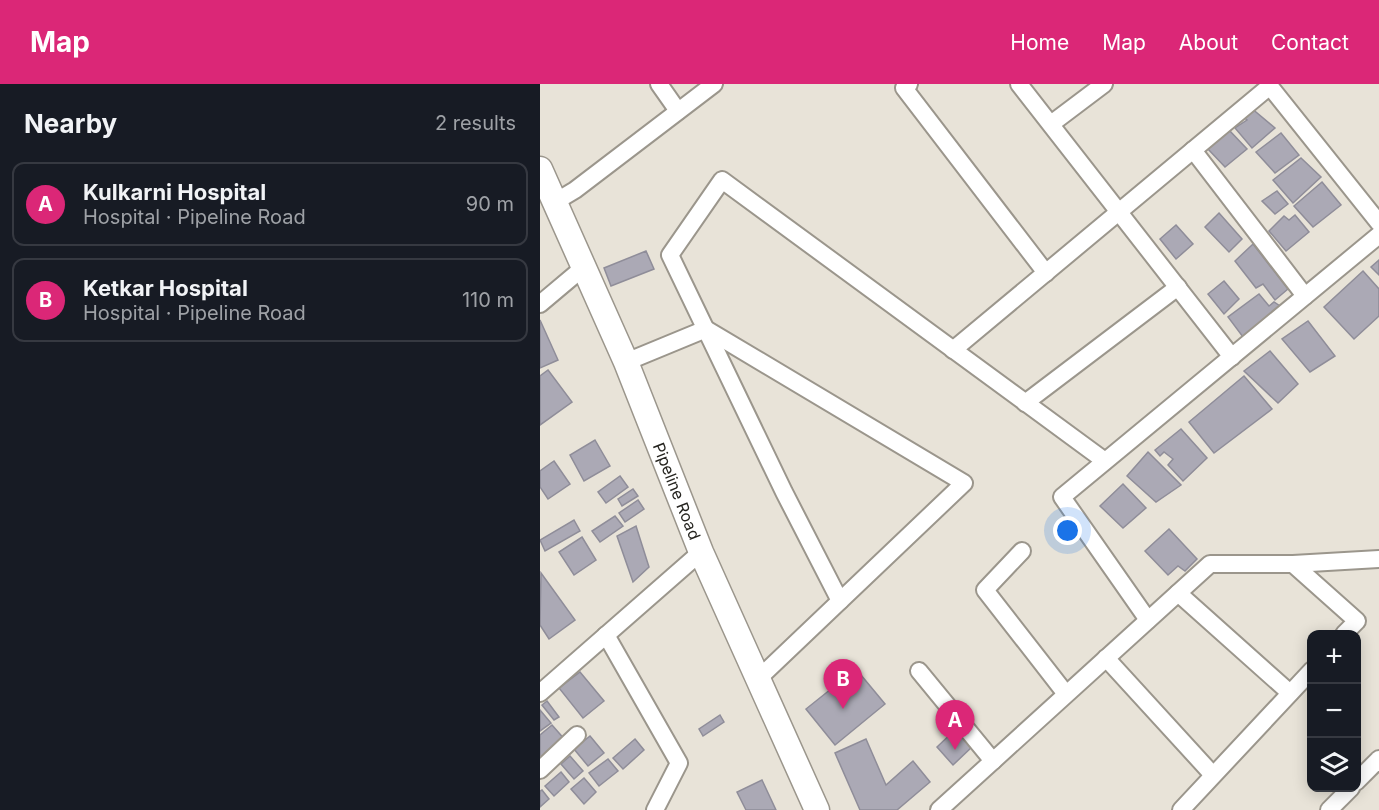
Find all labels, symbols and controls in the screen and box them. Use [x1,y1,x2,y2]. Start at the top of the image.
text: Map [30,25,90,59]
text: Home [1010,30,1069,55]
text: Map [1102,30,1146,55]
text: About [1179,30,1238,55]
text: Contact [1271,30,1349,55]
text: Nearby [24,108,117,139]
text: 2 results [435,111,516,135]
text: Kulkarni Hospital [83,179,266,205]
text: A [38,192,53,216]
text: 90 m [466,192,514,216]
text: Hospital · Pipeline Road [83,205,306,229]
text: Ketkar Hospital [83,275,248,301]
text: B [39,288,52,312]
text: 110 m [462,288,514,312]
text: Hospital · Pipeline Road [83,301,306,325]
street label: Pipeline Road [649,440,705,543]
your location [1053,516,1082,545]
map controls [1307,630,1361,792]
button: + [1307,630,1361,684]
pin: B [824,660,862,709]
button: − [1307,684,1361,738]
pin: A [936,700,974,750]
button: layers [1307,738,1361,792]

